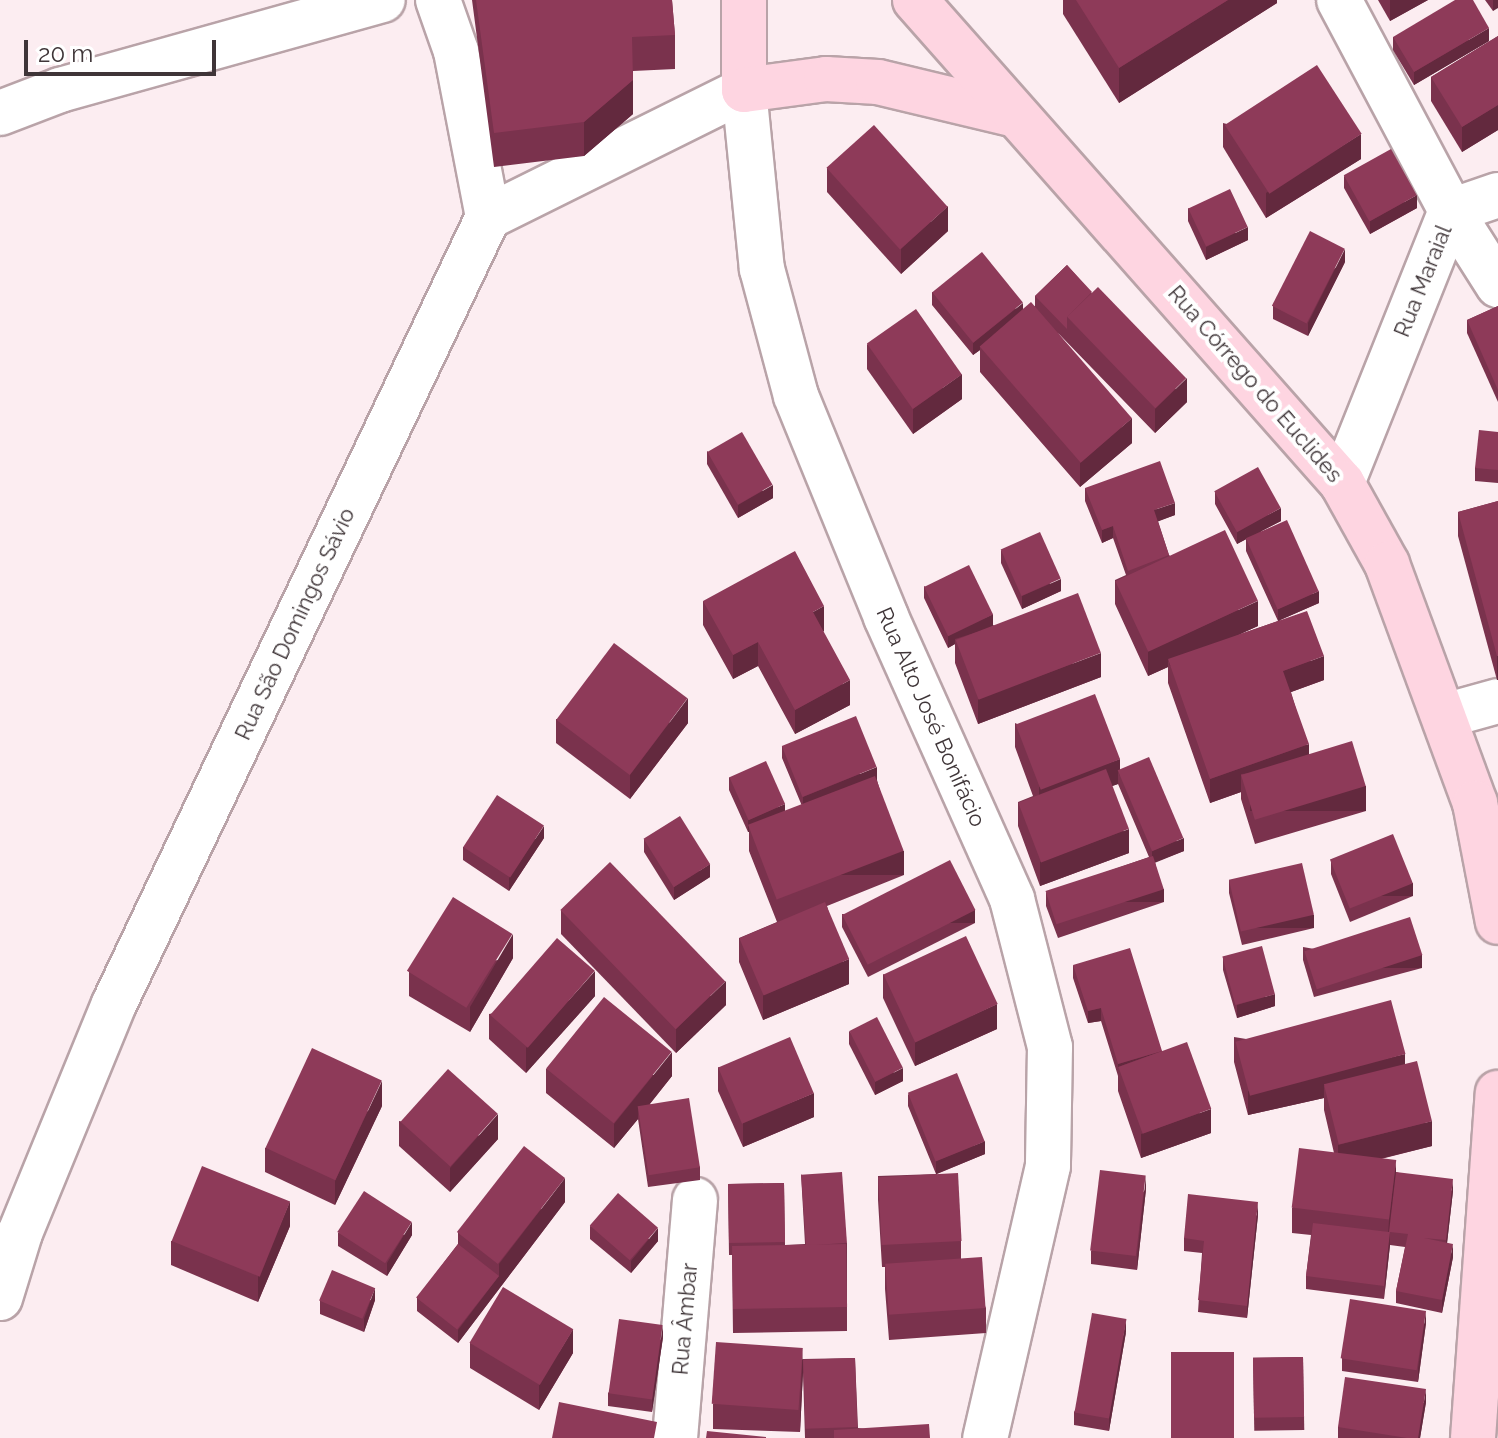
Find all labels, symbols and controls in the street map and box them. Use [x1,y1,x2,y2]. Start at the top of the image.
scale bar [28,24,220,74]
text: 20 m [38,39,93,68]
street label: Rua Maraial [1389,221,1457,341]
street label: Rua Córrego do Euclides [1162,280,1348,488]
street label: Rua São Domingos Sávio [230,504,360,744]
street label: Rua Alto José Bonifácio [870,603,992,831]
street label: Rua Âmbar [667,1261,703,1377]

